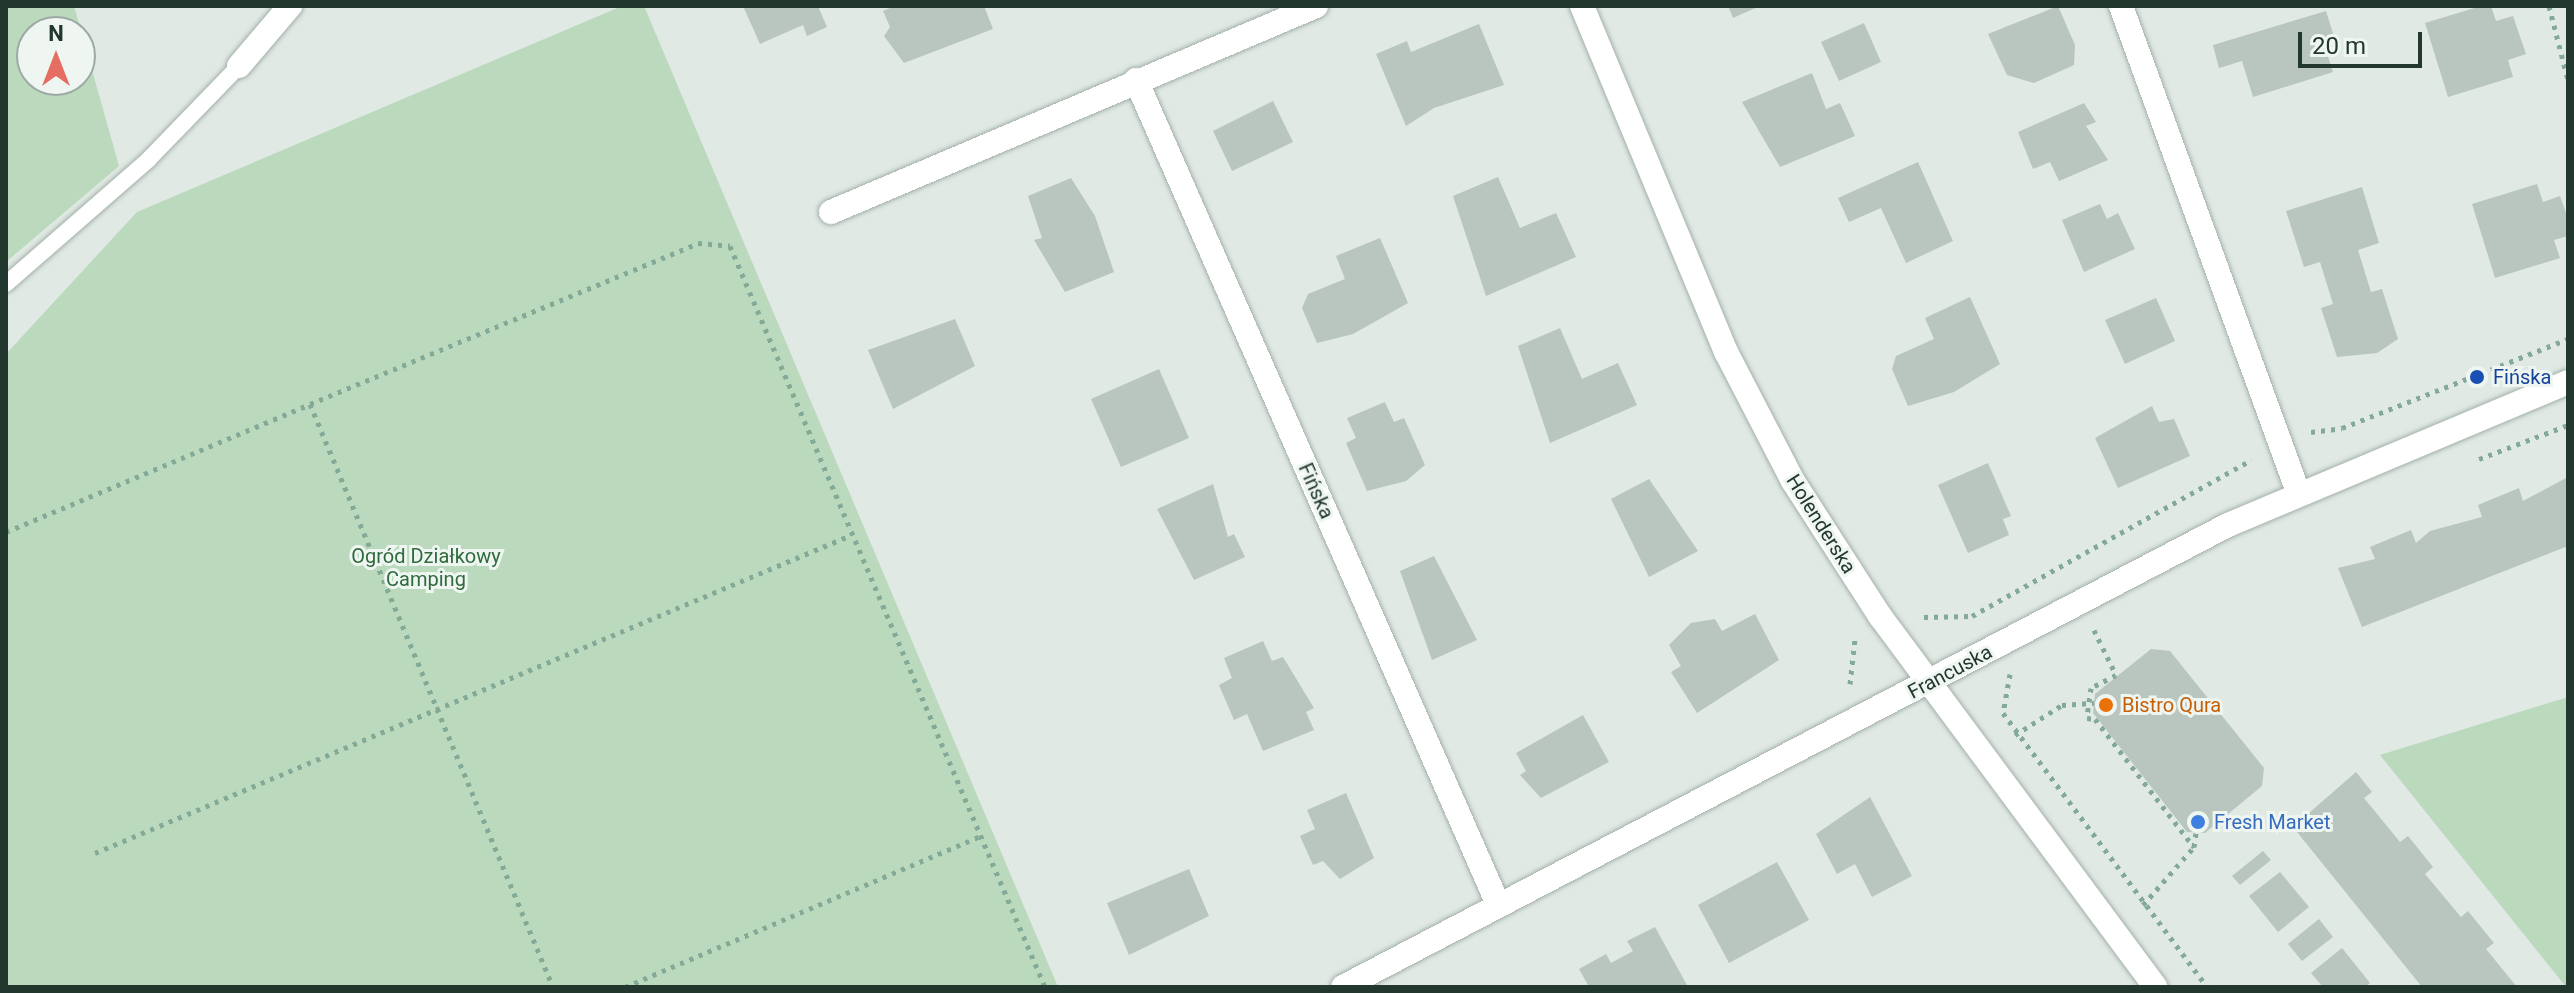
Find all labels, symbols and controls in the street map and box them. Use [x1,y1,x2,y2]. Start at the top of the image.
north arrow [16,16,96,96]
scale bar [2302,16,2426,66]
text: N [48,21,64,46]
text: 20 m [2312,32,2366,60]
place label: Fińska [2493,365,2551,389]
marker: Fińska [2468,368,2486,386]
street label: Fińska [1293,459,1339,523]
street label: Holenderska [1781,470,1861,578]
park label: Ogród Działkowy Camping [351,544,501,591]
street label: Francuska [1904,640,1996,704]
place label: Bistro Qura [2122,693,2221,717]
marker: Bistro Qura [2097,696,2115,714]
place label: Fresh Market [2214,810,2331,834]
marker: Fresh Market [2189,813,2207,831]

